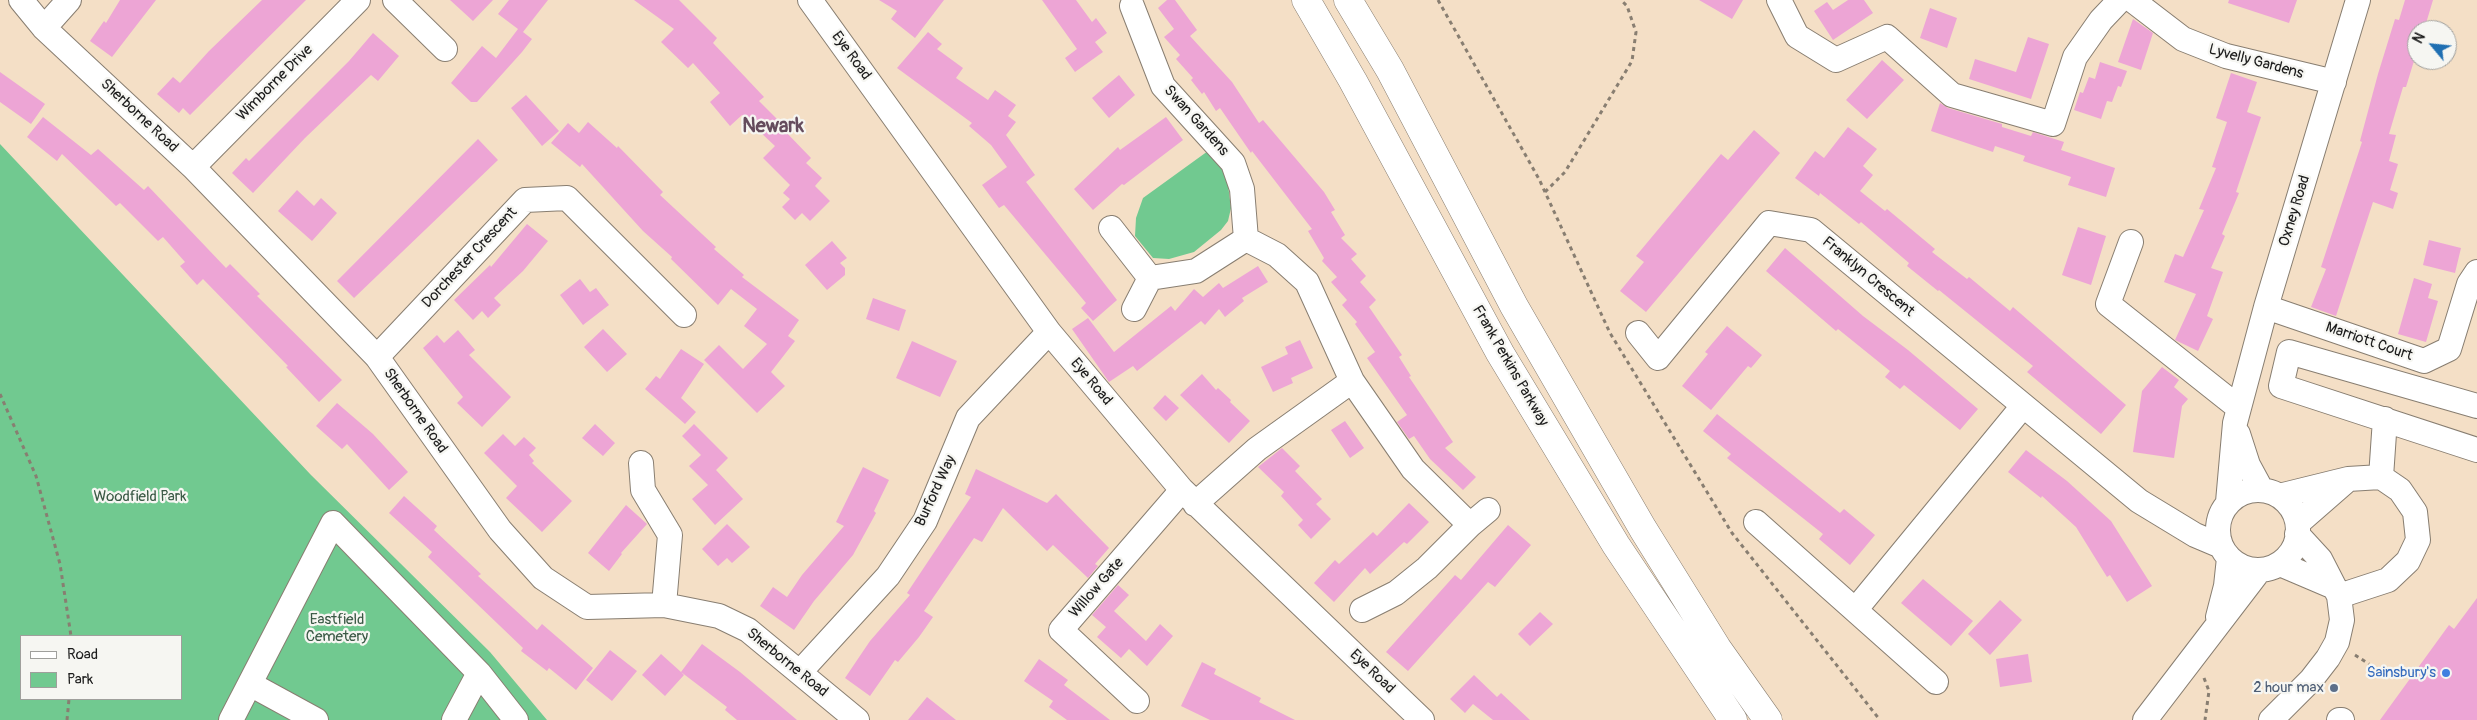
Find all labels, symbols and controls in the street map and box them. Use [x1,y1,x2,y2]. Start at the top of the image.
north arrow [2407,20,2457,70]
street label: Eye Road [827,28,875,84]
text: N [2409,30,2429,46]
street label: Wimborne Drive [233,41,317,125]
street label: Lyvelly Gardens [2207,41,2305,83]
street label: Sherborne Road [96,75,182,157]
street label: Swan Gardens [1160,82,1232,160]
district label: Newark [742,115,804,139]
street label: Oxney Road [2276,173,2314,249]
street label: Dorchester Crescent [419,204,521,312]
street label: Franklyn Crescent [1818,233,1918,321]
street label: Frank Perkins Parkway [1468,302,1552,430]
street label: Marriott Court [2323,319,2415,365]
street label: Eye Road [1066,355,1116,409]
street label: Sherborne Road [379,365,451,457]
street label: Burford Way [912,453,960,529]
park label: Woodfield Park [94,488,186,506]
street label: Willow Gate [1066,554,1128,622]
park label: Eastfield Cemetery [306,611,368,646]
street label: Sherborne Road [743,625,831,701]
legend [20,635,182,700]
text: Road [67,645,98,664]
street label: Eye Road [1346,646,1398,698]
place label: Sainsbury's [2367,664,2436,682]
marker: Sainsbury's [2440,667,2452,679]
text: Park [67,670,93,689]
place label: 2 hour max [2253,679,2324,697]
marker: 2 hour max [2328,682,2340,694]

